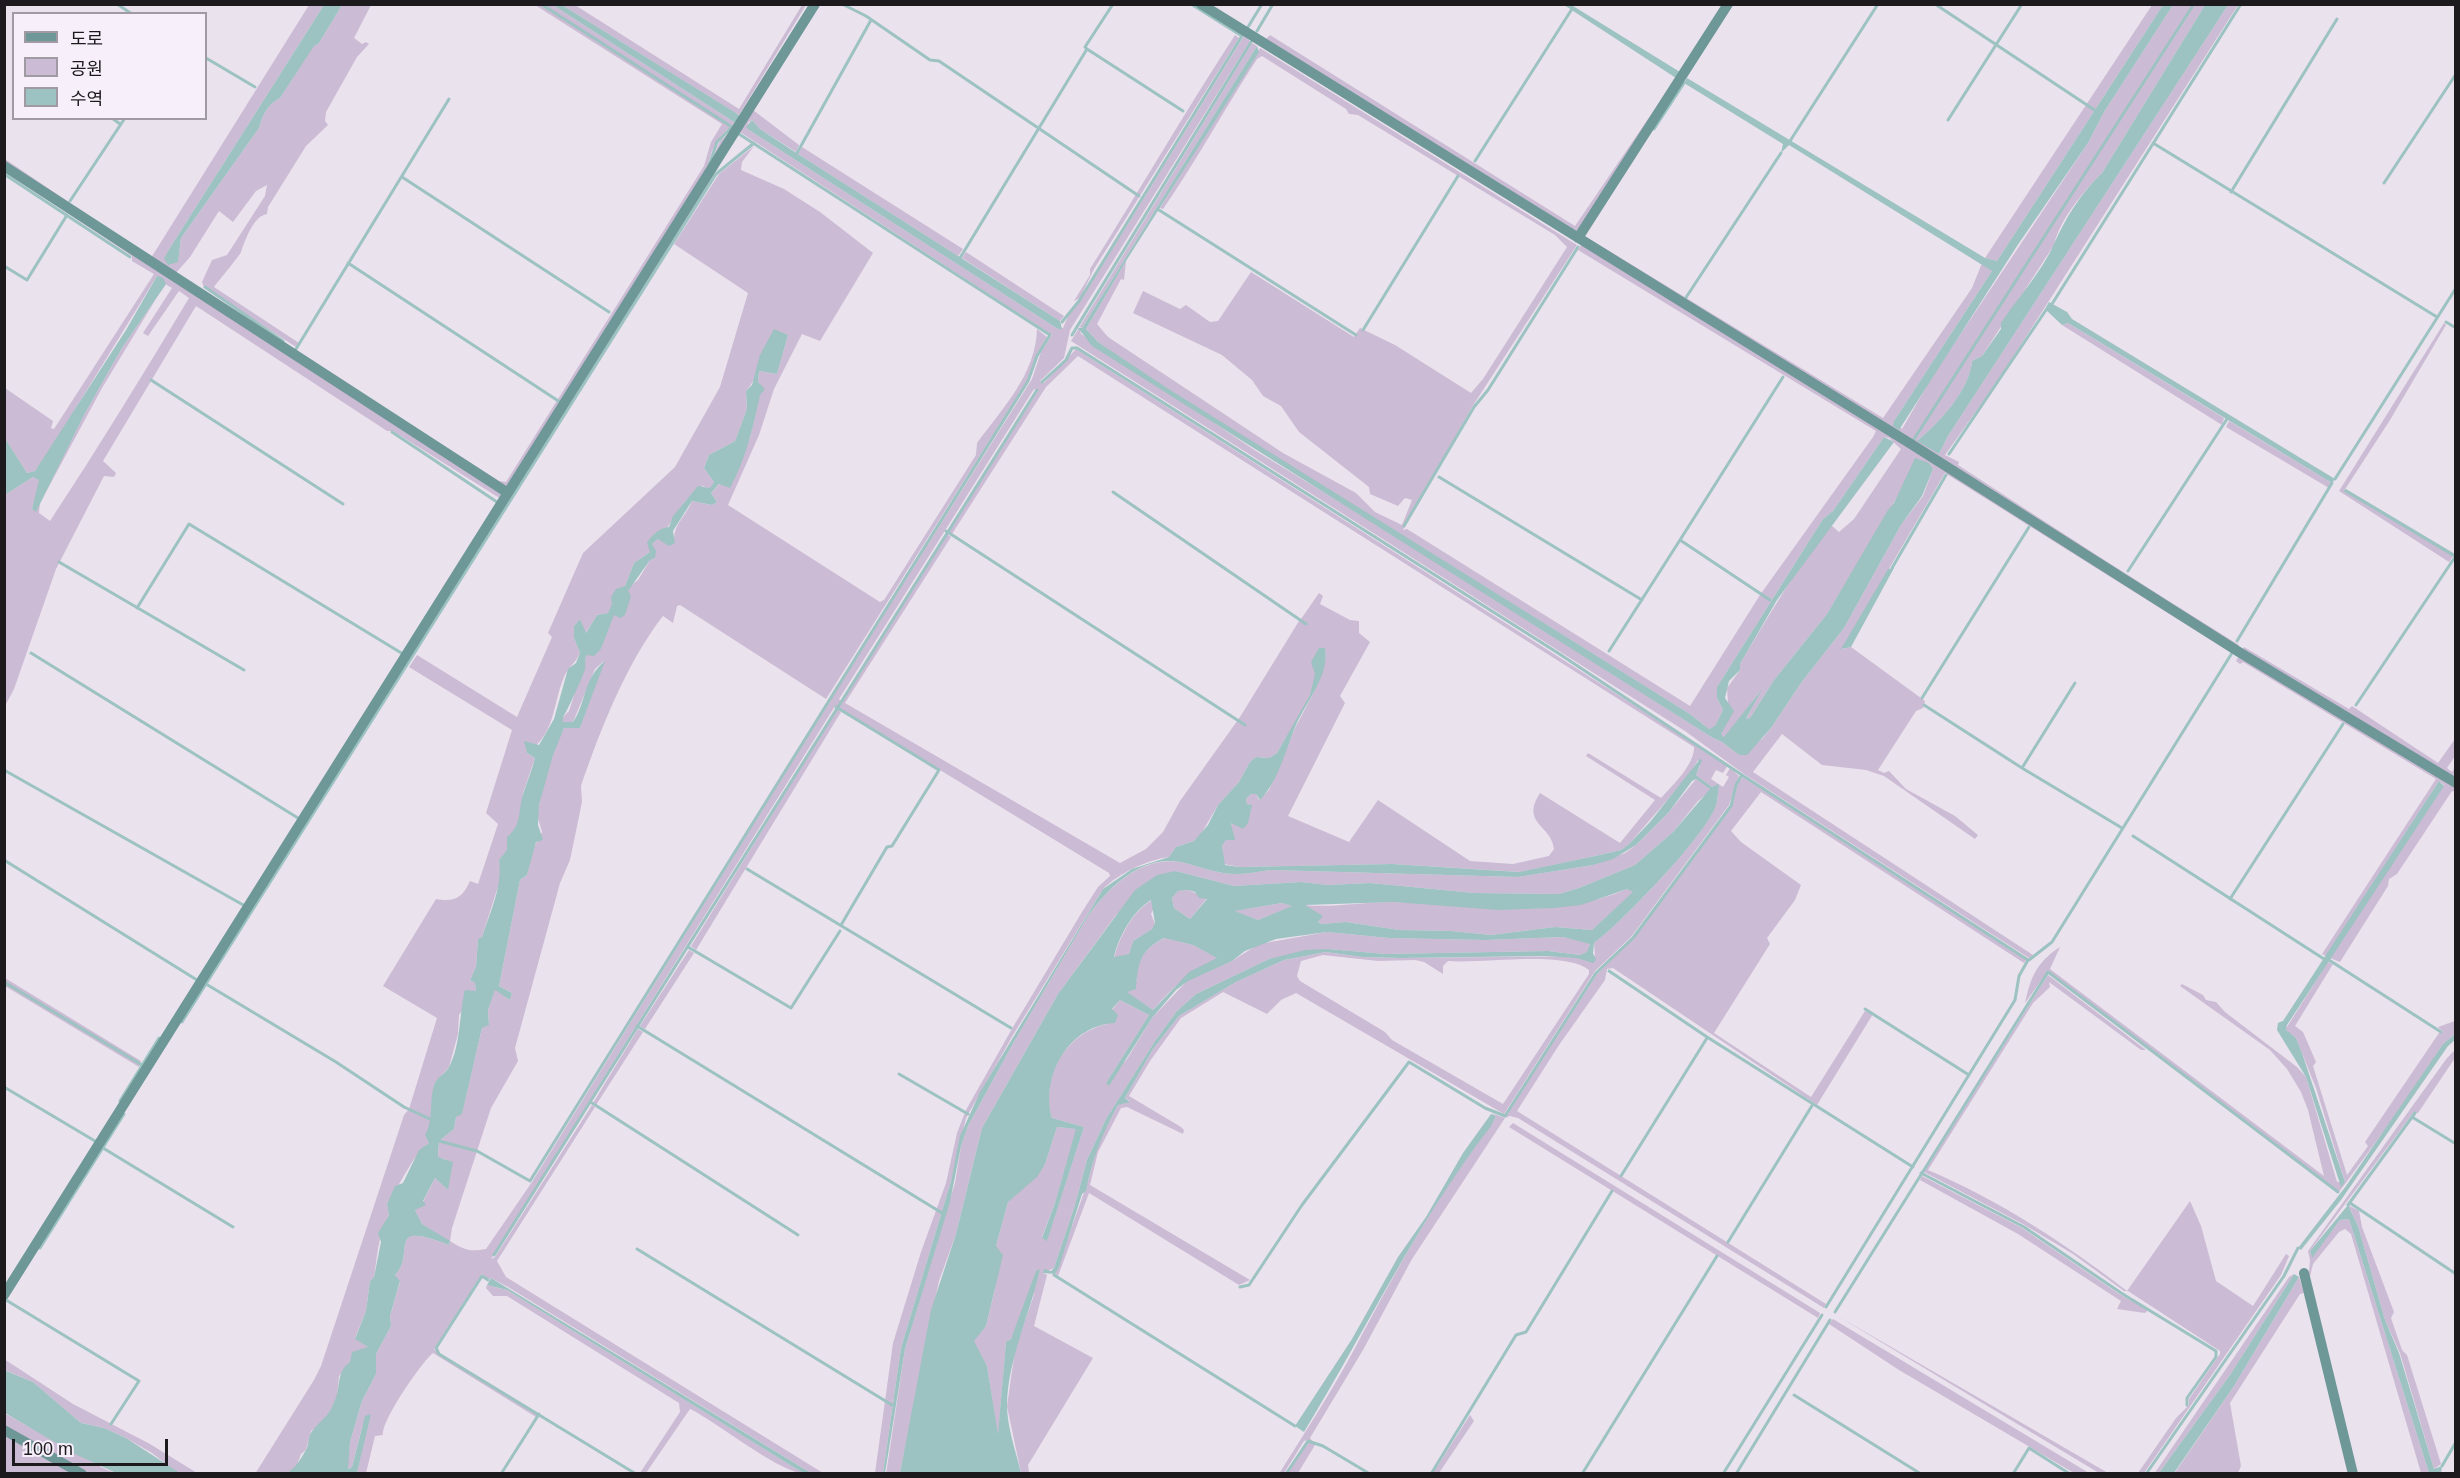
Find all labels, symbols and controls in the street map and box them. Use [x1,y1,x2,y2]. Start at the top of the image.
legend [12,12,207,120]
text: 도로 [70,29,103,49]
text: 공원 [70,59,103,79]
text: 수역 [70,89,103,109]
scale bar [15,1427,171,1465]
text: 100 m [23,1439,73,1459]

